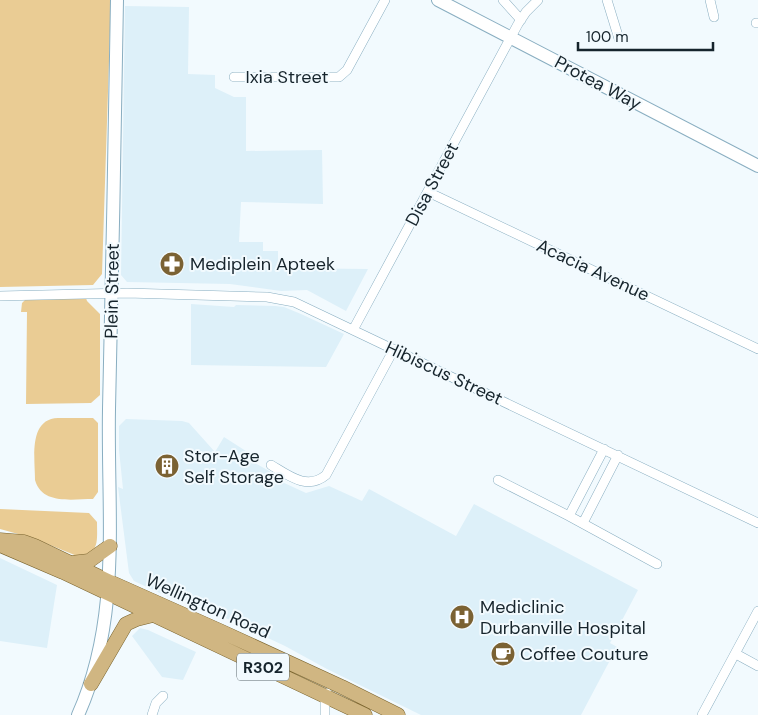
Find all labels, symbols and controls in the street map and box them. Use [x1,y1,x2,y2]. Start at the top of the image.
scale bar [578,20,713,52]
text: 100 m [586,27,629,47]
street label: Protea Way [551,50,645,116]
street label: Ixia Street [245,65,329,89]
street label: Disa Street [400,138,464,230]
street label: Acacia Avenue [533,233,653,307]
street label: Plein Street [99,243,125,339]
pharmacy icon: Mediplein Apteek [159,251,185,277]
place label: Mediplein Apteek [190,252,335,276]
street label: Hibiscus Street [382,335,506,411]
place label: Stor-Age Self Storage [184,444,284,489]
building icon: Stor-Age Self Storage [154,453,180,479]
street label: Wellington Road [142,568,274,644]
place label: Mediclinic Durbanville Hospital [480,595,646,640]
hospital icon: Mediclinic Durbanville Hospital [449,604,475,630]
cafe icon: Coffee Couture [490,641,516,667]
place label: Coffee Couture [520,642,649,666]
road number: R302 [237,654,289,680]

